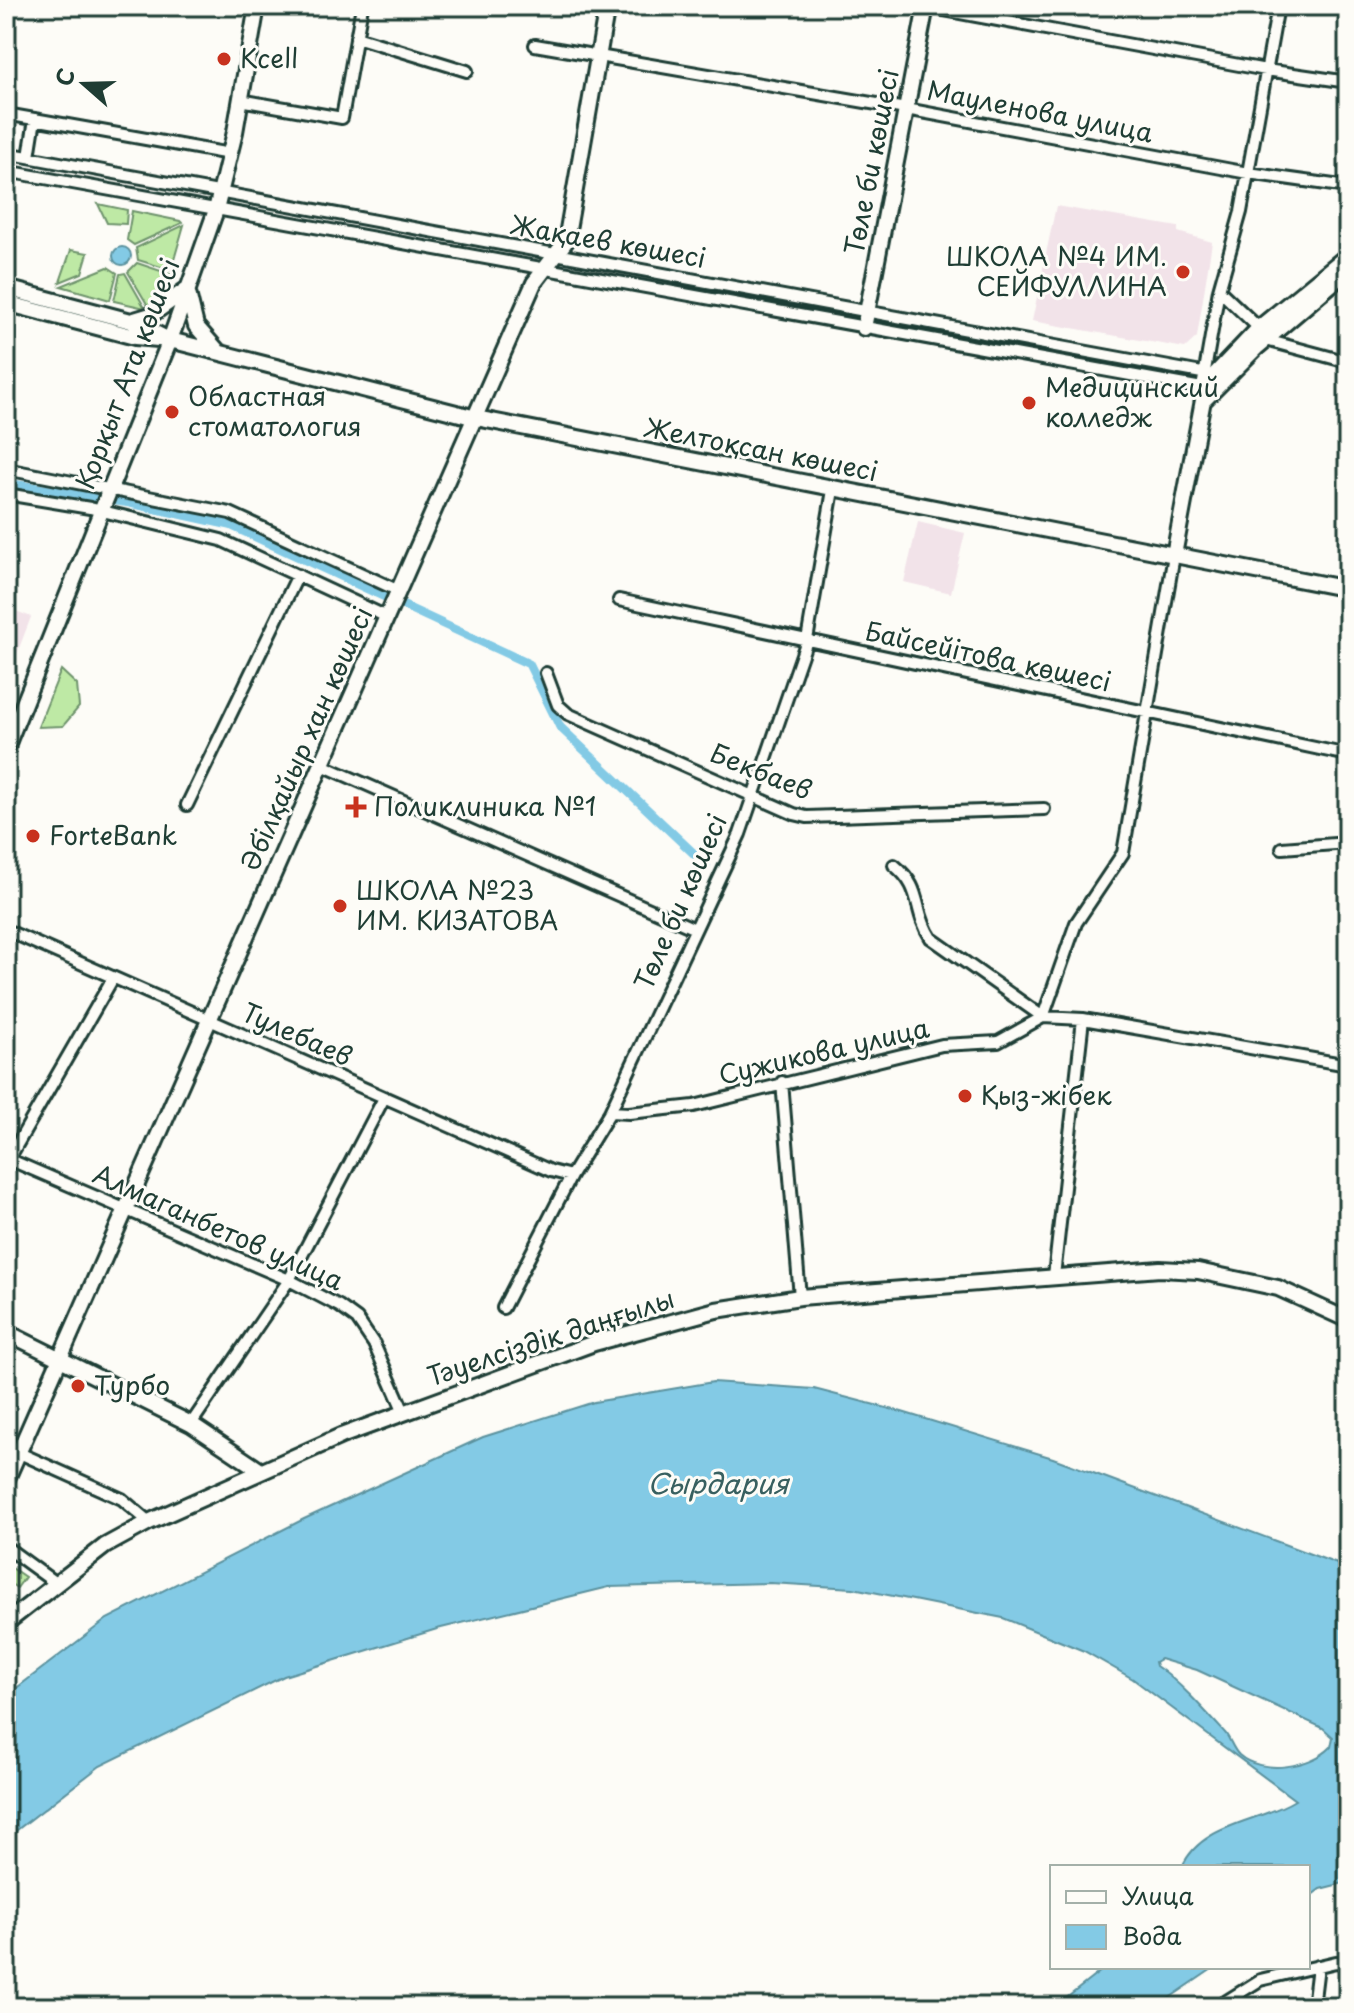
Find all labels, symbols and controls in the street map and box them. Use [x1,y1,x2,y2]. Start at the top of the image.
place label: Kcell [240,38,298,77]
north arrow [44,44,124,124]
marker: Kcell [215,50,233,68]
text: С [45,63,82,90]
street label: Төле би көшесі [833,65,908,258]
street label: Мауленова улица [924,70,1157,152]
street label: Жақаев көшесі [507,204,709,277]
place label: ШКОЛА №4 ИМ. СЕЙФУЛЛИНА [946,236,1167,305]
street label: Қорқыт Ата көшесі [65,252,189,495]
marker: ШКОЛА №4 ИМ. СЕЙФУЛЛИНА [1174,263,1192,281]
place label: Медицинский колледж [1045,367,1219,436]
place label: Областная стоматология [188,376,362,445]
marker: Медицинский колледж [1020,394,1038,412]
marker: Областная стоматология [163,403,181,421]
street label: Желтоқсан көшесі [641,407,881,490]
street label: Әбілқайыр хан көшесі [230,600,382,877]
street label: Байсейітова көшесі [862,610,1115,701]
street label: Бекбаев [705,733,818,809]
place label: Поликлиника №1 [374,786,596,825]
marker: Поликлиника №1 [345,796,367,818]
street label: Төле би көшесі [623,807,736,996]
place label: ForteBank [49,815,178,854]
marker: ForteBank [24,827,42,845]
place label: ШКОЛА №23 ИМ. КИЗАТОВА [356,870,558,939]
marker: ШКОЛА №23 ИМ. КИЗАТОВА [331,897,349,915]
street label: Тулебаев [236,992,359,1075]
street label: Сужикова улица [715,1007,933,1094]
place label: Қыз-жібек [981,1075,1112,1114]
marker: Қыз-жібек [956,1087,974,1105]
street label: Алмаганбетов улица [87,1154,351,1300]
street label: Тәуелсіздік даңғылы [422,1278,679,1395]
place label: Турбо [94,1365,170,1404]
marker: Турбо [69,1377,87,1395]
water label: Сырдария [647,1461,790,1504]
legend [1050,1865,1310,1969]
text: Улица [1122,1877,1194,1913]
text: Вода [1122,1917,1181,1953]

